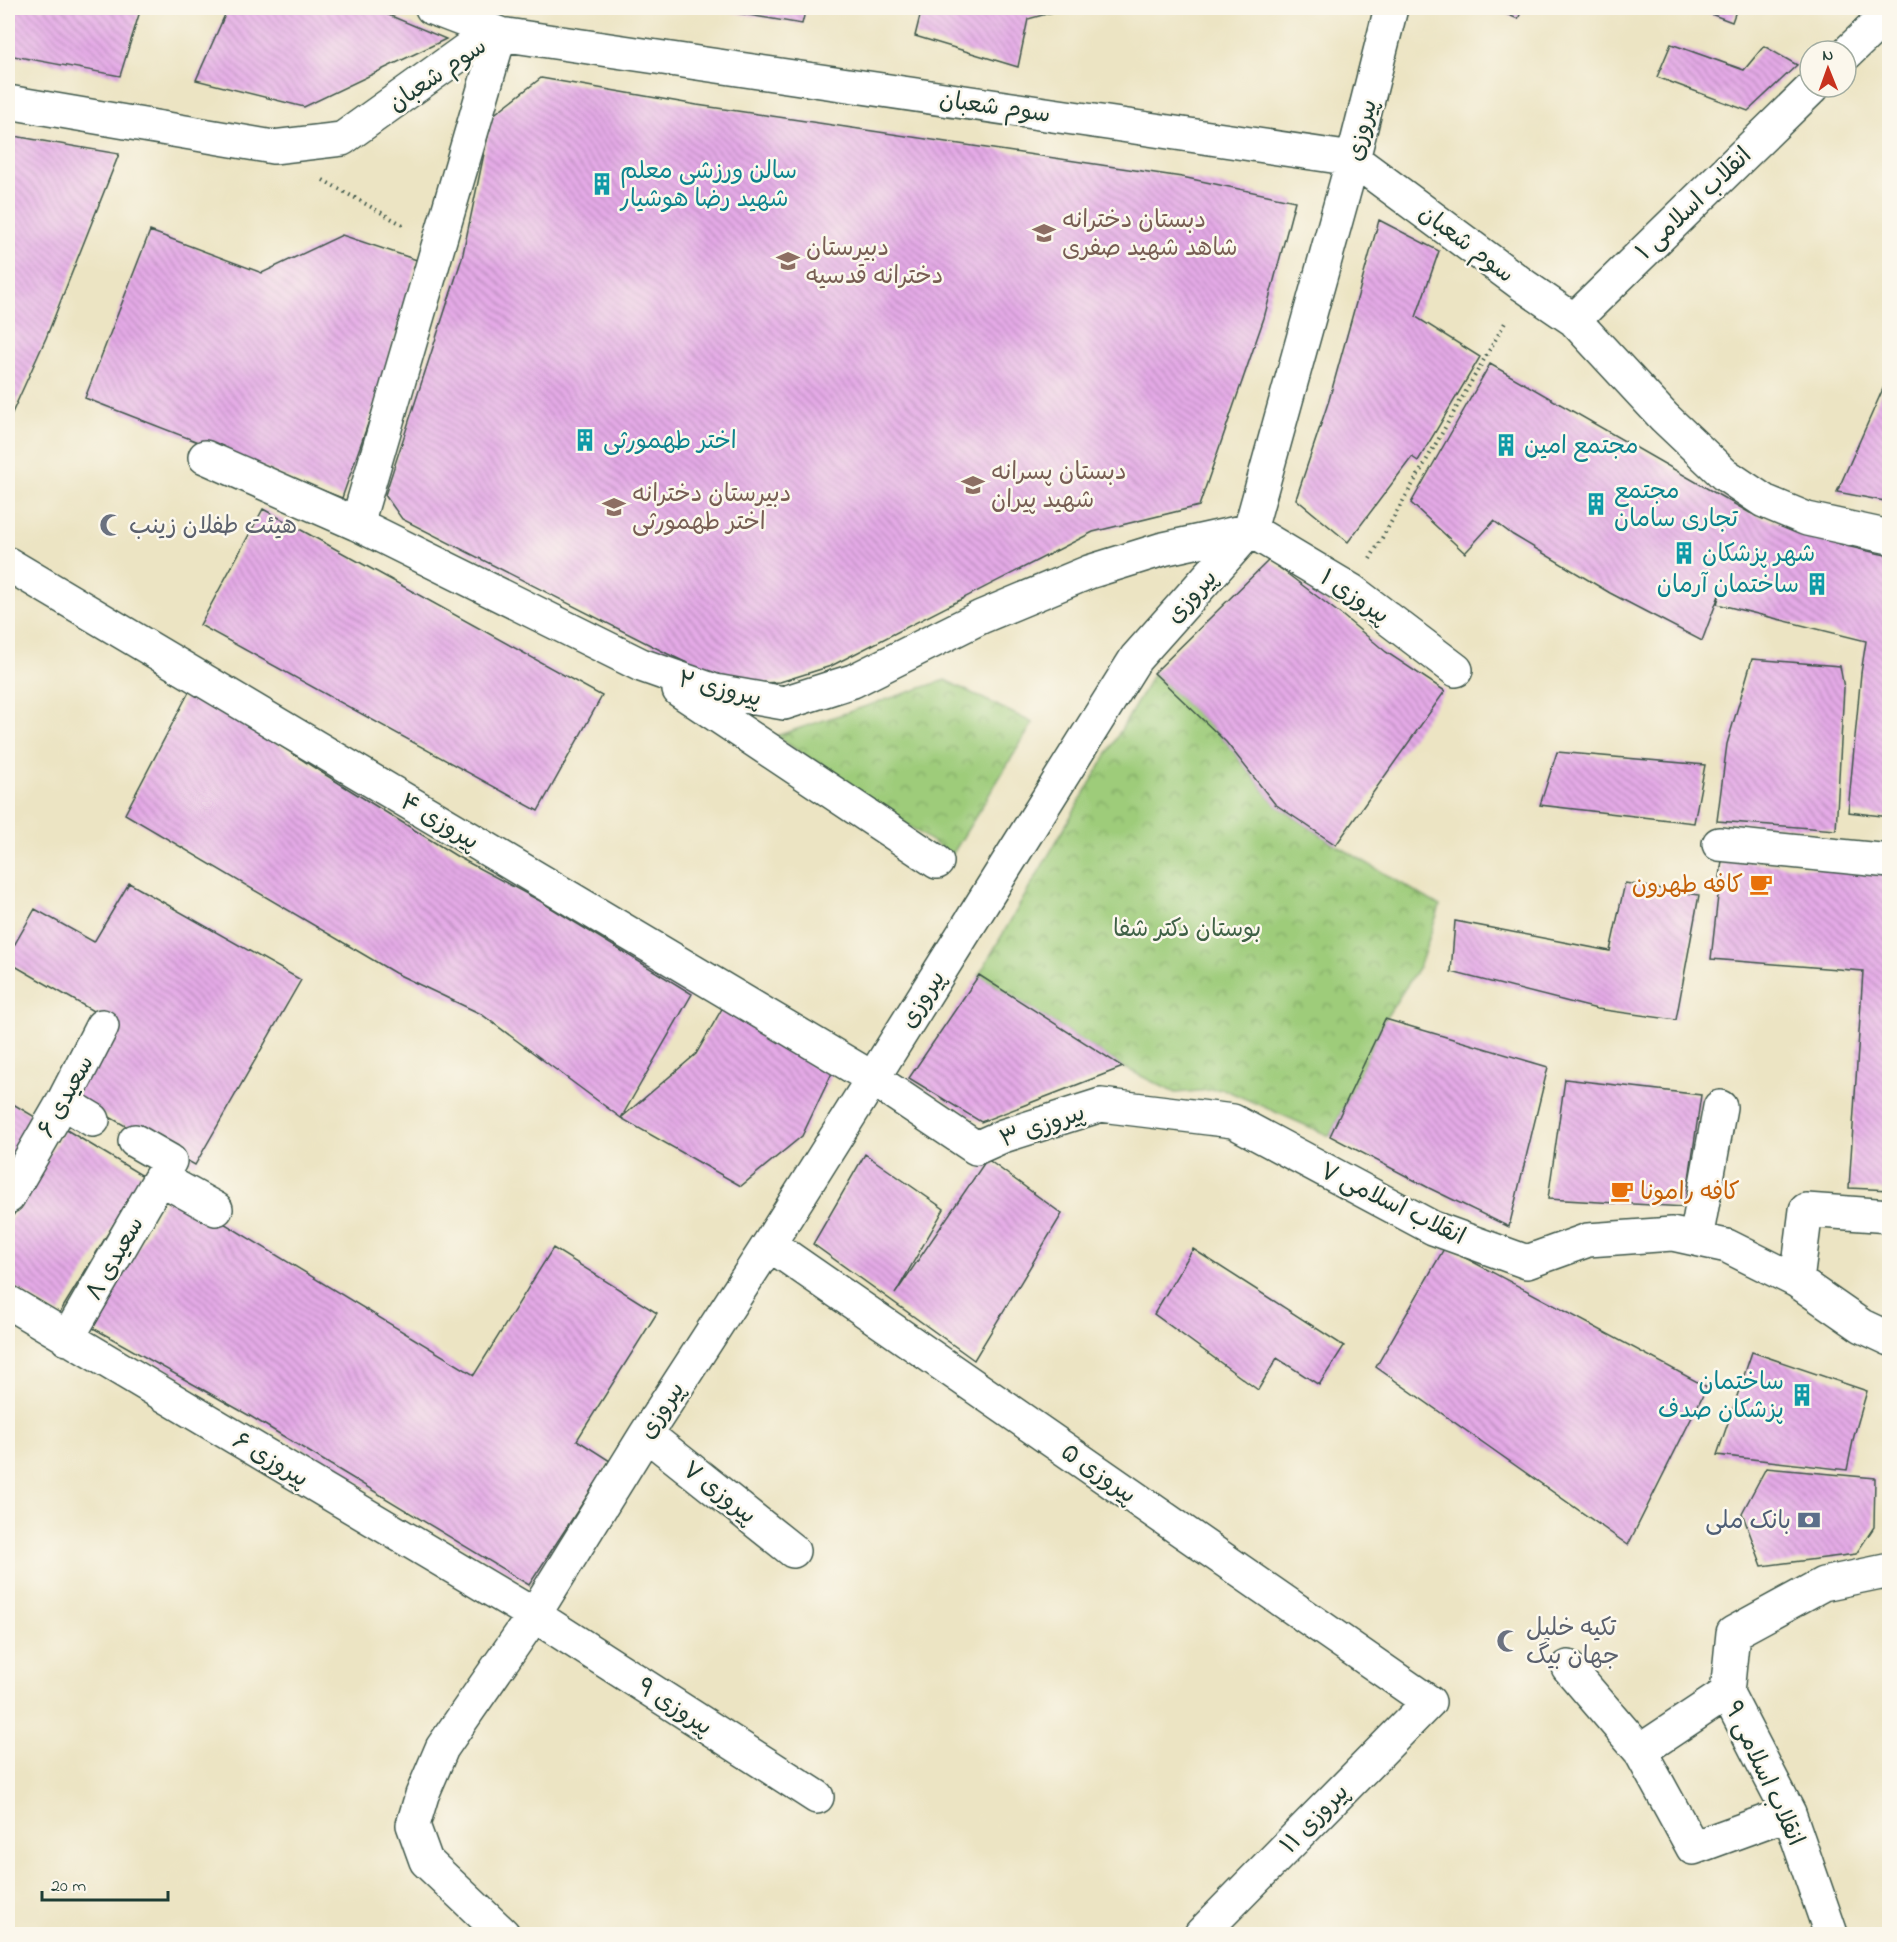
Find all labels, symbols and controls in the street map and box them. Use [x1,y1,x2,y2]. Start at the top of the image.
street label: سوم شعبان [382,30,495,122]
north arrow [1798,39,1858,99]
text: N [1822,44,1834,68]
street label: سوم شعبان [937,83,1053,134]
street label: پیروزی [1339,96,1388,165]
street label: انقلاب اسلامی ۱ [1629,140,1761,269]
place label: سالن ورزشی معلم شهید رضا هوشیار [619,155,797,218]
building icon: سالن ورزشی معلم شهید رضا هوشیار [589,171,615,197]
street label: سوم شعبان [1410,197,1521,293]
place label: دبستان دخترانه شاهد شهید صفری [1062,204,1238,267]
school or university icon: دبستان دخترانه شاهد شهید صفری [1031,220,1057,246]
place label: دبیرستان دخترانه قدسیه [806,232,943,295]
school or university icon: دبیرستان دخترانه قدسیه [775,248,801,274]
place label: اختر طهمورثی [603,425,737,460]
building icon: اختر طهمورثی [572,427,598,453]
place label: مجتمع امین [1524,430,1639,465]
building icon: مجتمع امین [1493,432,1519,458]
place label: دبستان پسرانه شهید پیران [991,456,1127,519]
school or university icon: دبستان پسرانه شهید پیران [960,472,986,498]
place label: مجتمع تجاری سامان [1614,475,1739,538]
place label: دبیرستان دخترانه اختر طهمورثی [632,478,791,541]
building icon: مجتمع تجاری سامان [1583,491,1609,517]
school or university icon: دبیرستان دخترانه اختر طهمورثی [601,494,627,520]
place label: هیئت طفلان زینب [129,510,297,545]
mosque icon: هیئت طفلان زینب [98,512,124,538]
place label: شهر پزشکان [1702,538,1815,573]
building icon: شهر پزشکان [1671,540,1697,566]
street label: پیروزی ۱ [1312,562,1395,634]
street label: پیروزی [1159,563,1227,633]
place label: ساختمان آرمان [1657,569,1799,604]
building icon: ساختمان آرمان [1804,571,1830,597]
street label: پیروزی ۲ [674,663,765,718]
street label: پیروزی ۴ [393,786,485,860]
place label: کافه طهرون [1632,869,1743,904]
cafe icon: کافه طهرون [1748,871,1774,897]
park label: بوستان دکتر شفا [1113,913,1261,948]
street label: پیروزی [893,965,956,1036]
street label: سعیدی ۶ [30,1050,104,1145]
street label: پیروزی ۳ [995,1096,1090,1158]
street label: انقلاب اسلامی ۷ [1313,1155,1471,1256]
place label: کافه رامونا [1640,1176,1740,1211]
cafe icon: کافه رامونا [1609,1178,1635,1204]
street label: سعیدی ۸ [78,1211,154,1308]
place label: ساختمان پزشکان صدف [1658,1366,1784,1429]
street label: پیروزی [631,1376,695,1447]
building icon: ساختمان پزشکان صدف [1789,1382,1815,1408]
street label: پیروزی ۶ [225,1425,314,1498]
street label: پیروزی ۵ [1053,1436,1143,1514]
street label: پیروزی ۷ [674,1454,763,1534]
place label: بانک ملی [1705,1505,1791,1540]
bank icon: بانک ملی [1796,1507,1822,1533]
place label: تکیه خلیل جهان بیگ [1526,1612,1620,1675]
mosque icon: تکیه خلیل جهان بیگ [1495,1628,1521,1654]
street label: پیروزی ۹ [629,1671,718,1746]
street label: انقلاب اسلامی ۹ [1714,1696,1812,1852]
street label: پیروزی ۱۱ [1273,1777,1358,1863]
scale bar [42,1864,168,1902]
text: 20 m [51,1874,86,1900]

